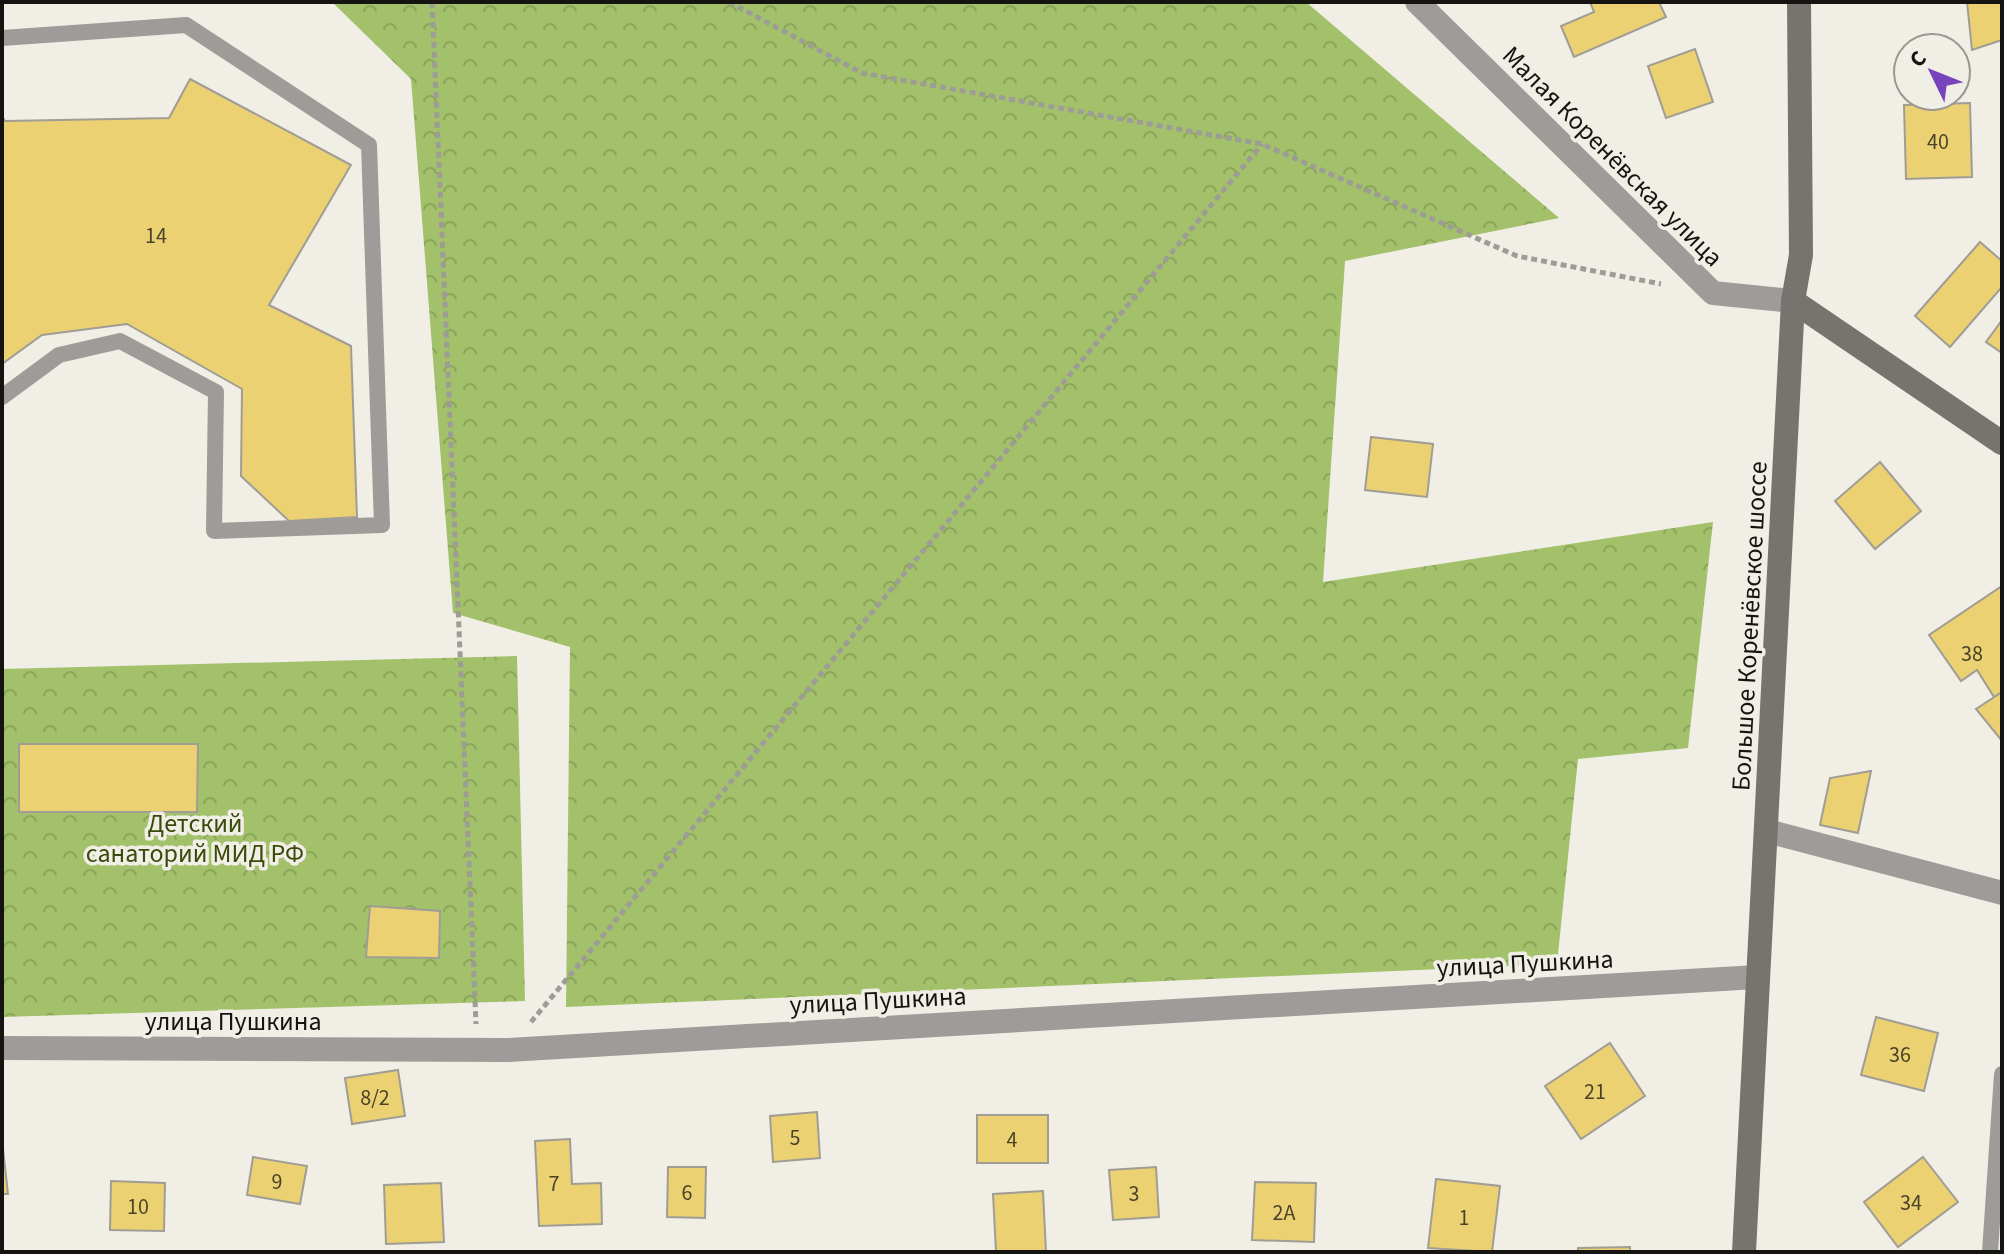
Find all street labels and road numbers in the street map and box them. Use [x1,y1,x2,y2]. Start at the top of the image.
street label: Малая Коренёвская улица [1494,38,1731,275]
street label: Большое Коренёвское шоссе [1722,460,1777,792]
street label: улица Пушкина [1436,940,1614,987]
street label: улица Пушкина [789,977,967,1024]
street label: улица Пушкина [144,1003,322,1040]

